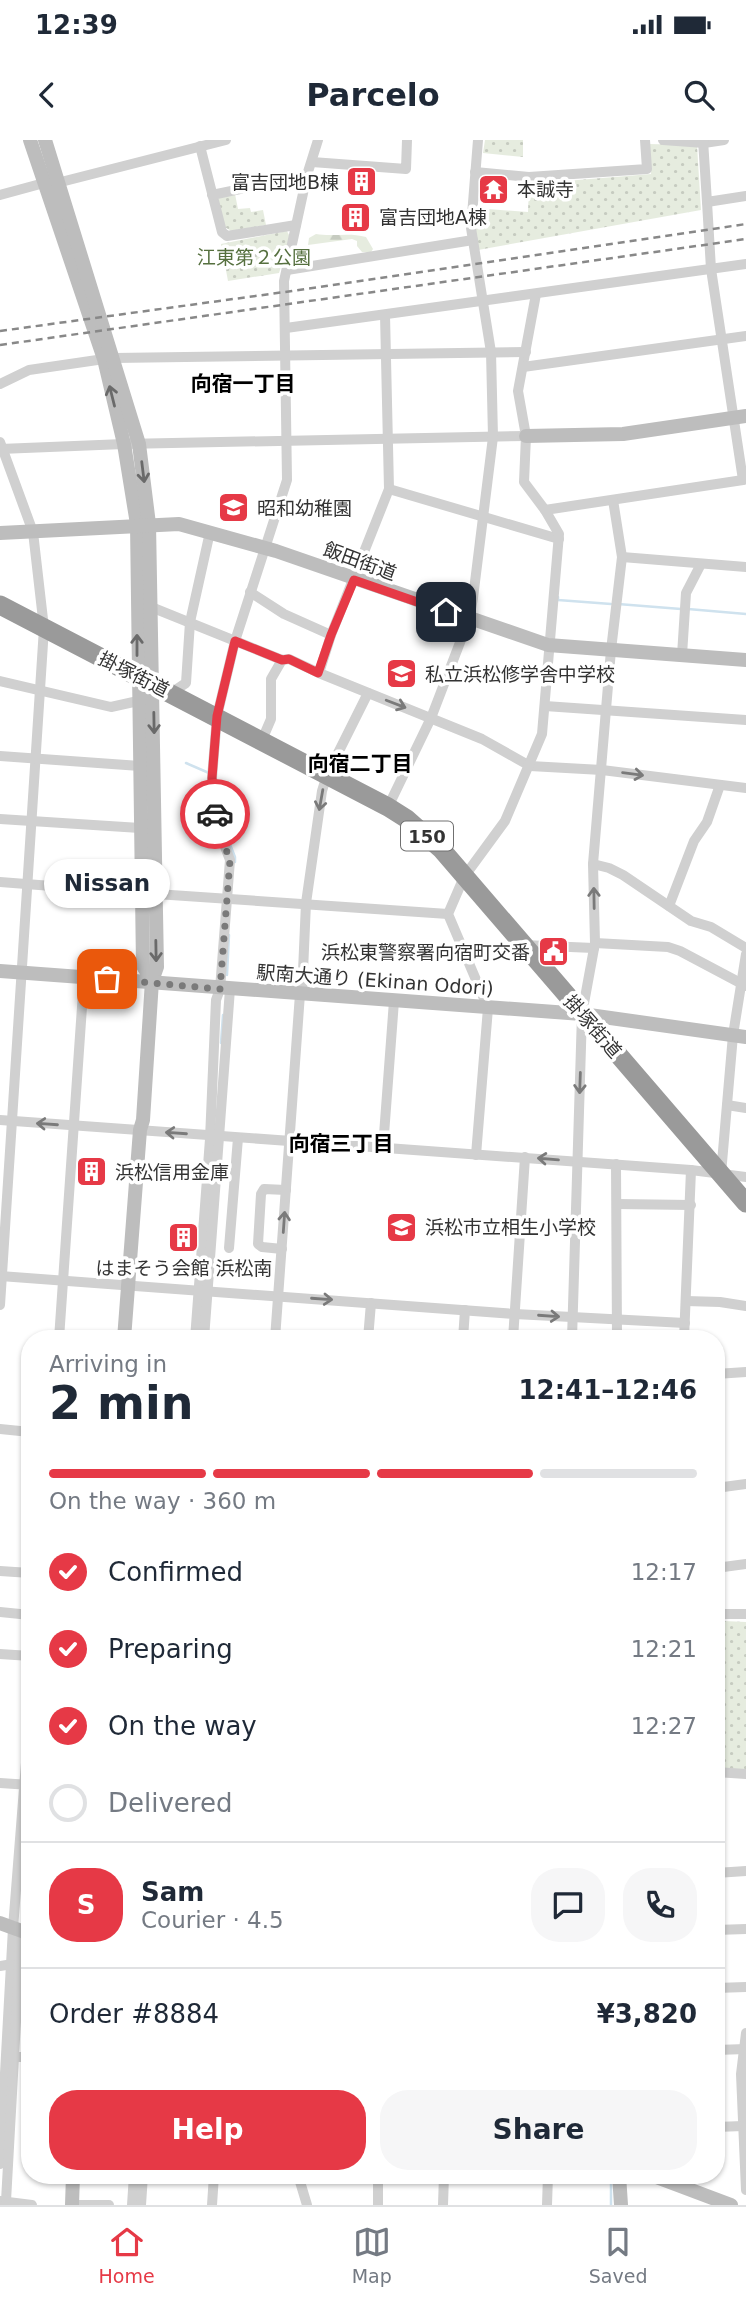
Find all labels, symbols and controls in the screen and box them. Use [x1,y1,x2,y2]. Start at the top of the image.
text: 12:39 [35,10,118,40]
icon: back [28,76,66,114]
text: Parcelo [306,76,440,114]
icon: search [680,76,718,114]
building icon: 富吉団地B棟 [345,165,379,199]
place label: 富吉団地B棟 [231,171,339,193]
temple icon: 本誠寺 [477,172,511,206]
place label: 本誠寺 [517,178,574,200]
building icon: 富吉団地A棟 [339,200,373,234]
place label: 富吉団地A棟 [379,206,487,228]
park label: 江東第２公園 [197,246,311,268]
district label: 向宿一丁目 [191,372,296,396]
one-way arrow [105,385,118,408]
one-way arrow [136,460,149,483]
school or university icon: 昭和幼稚園 [217,491,251,525]
place label: 昭和幼稚園 [257,497,352,519]
street label: 飯田街道 [321,538,399,584]
pin [416,582,476,642]
icon: home [427,593,465,631]
one-way arrow [131,634,144,657]
street label: 掛塚街道 [95,647,173,701]
school or university icon: 私立浜松修学舎中学校 [385,657,419,691]
place label: 私立浜松修学舎中学校 [425,663,615,685]
one-way arrow [384,699,406,711]
one-way arrow [147,712,160,735]
district label: 向宿二丁目 [308,752,413,776]
one-way arrow [622,767,644,780]
courier [180,779,250,849]
one-way arrow [314,788,327,811]
icon: car [196,795,234,833]
road number: 150 [401,822,453,850]
callout: Nissan [44,860,170,909]
text: Nissan [64,870,150,896]
one-way arrow [587,887,601,910]
public building icon: 浜松東警察署向宿町交番 [536,935,570,969]
one-way arrow [150,939,163,962]
place label: 浜松東警察署向宿町交番 [321,941,530,963]
pin [77,949,137,1009]
icon: bag [88,960,126,998]
street label: 駅南大通り (Ekinan Odori) [256,961,494,999]
street label: 掛塚街道 [560,990,626,1062]
one-way arrow [573,1071,587,1094]
one-way arrow [37,1117,59,1130]
one-way arrow [165,1126,188,1139]
district label: 向宿三丁目 [289,1132,394,1156]
one-way arrow [538,1152,560,1165]
building icon: 浜松信用金庫 [75,1155,109,1189]
place label: 浜松信用金庫 [115,1161,229,1183]
school or university icon: 浜松市立相生小学校 [385,1210,419,1244]
one-way arrow [278,1211,291,1234]
place label: 浜松市立相生小学校 [425,1216,596,1238]
building icon: はまそう会館 浜松南 [167,1220,201,1254]
place label: はまそう会館 浜松南 [95,1257,273,1279]
one-way arrow [310,1293,333,1306]
one-way arrow [537,1310,560,1323]
text: Arriving in [49,1351,167,1377]
text: 12:41–12:46 [518,1375,697,1405]
text: 2 min [49,1376,193,1430]
text: On the way · 360 m [49,1488,276,1514]
icon: check [49,1553,87,1591]
text: Confirmed [108,1557,243,1587]
text: 12:17 [631,1559,697,1585]
icon: check [49,1630,87,1668]
text: Preparing [108,1634,233,1664]
text: 12:21 [631,1636,697,1662]
icon: check [49,1707,87,1745]
text: On the way [108,1711,257,1741]
text: 12:27 [631,1713,697,1739]
text: Delivered [108,1788,232,1818]
button: chat [531,1868,605,1942]
button: phone [623,1868,697,1942]
text: Sam [141,1877,204,1907]
text: S [77,1890,95,1920]
text: Courier · 4.5 [141,1907,284,1933]
text: Order #8884 [49,1999,219,2029]
text: ¥3,820 [597,1999,697,2029]
button: Help [49,2090,366,2170]
button: Share [380,2090,697,2170]
tab: Home [99,2223,155,2287]
tab: Map [352,2223,392,2287]
tab: Saved [589,2223,647,2287]

